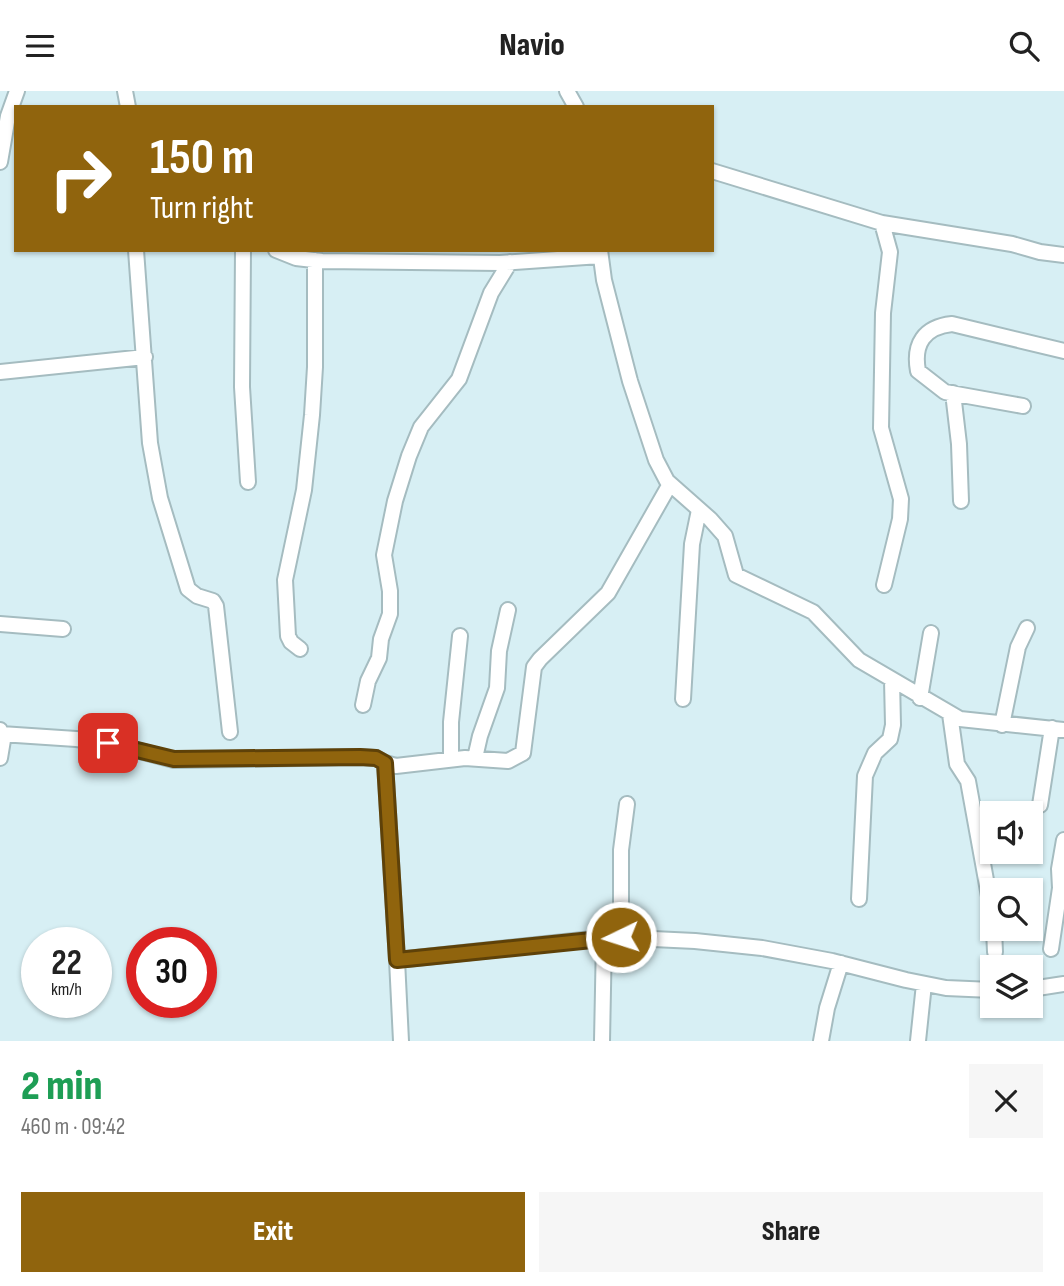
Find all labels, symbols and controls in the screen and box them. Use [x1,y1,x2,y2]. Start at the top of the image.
text: Navio [499,26,565,65]
icon: menu [21,27,59,65]
icon: search [1005,27,1043,65]
text: 150 m [150,129,254,188]
icon: right [35,133,126,224]
text: Turn right [150,189,254,228]
pin [78,713,138,773]
icon: arrive [89,724,127,762]
map controls [980,801,1043,1018]
button: sound [980,801,1043,864]
button: search [980,878,1043,941]
position arrow [584,900,658,974]
speed limit sign: 30 [126,927,217,1018]
text: 22 [51,942,82,985]
button: layers [980,955,1043,1018]
text: km/h [51,979,82,1000]
text: 2 min [21,1061,102,1112]
button: close [969,1064,1043,1138]
text: 460 m · 09:42 [21,1113,125,1141]
button: Exit [21,1192,525,1272]
button: Share [539,1192,1043,1272]

